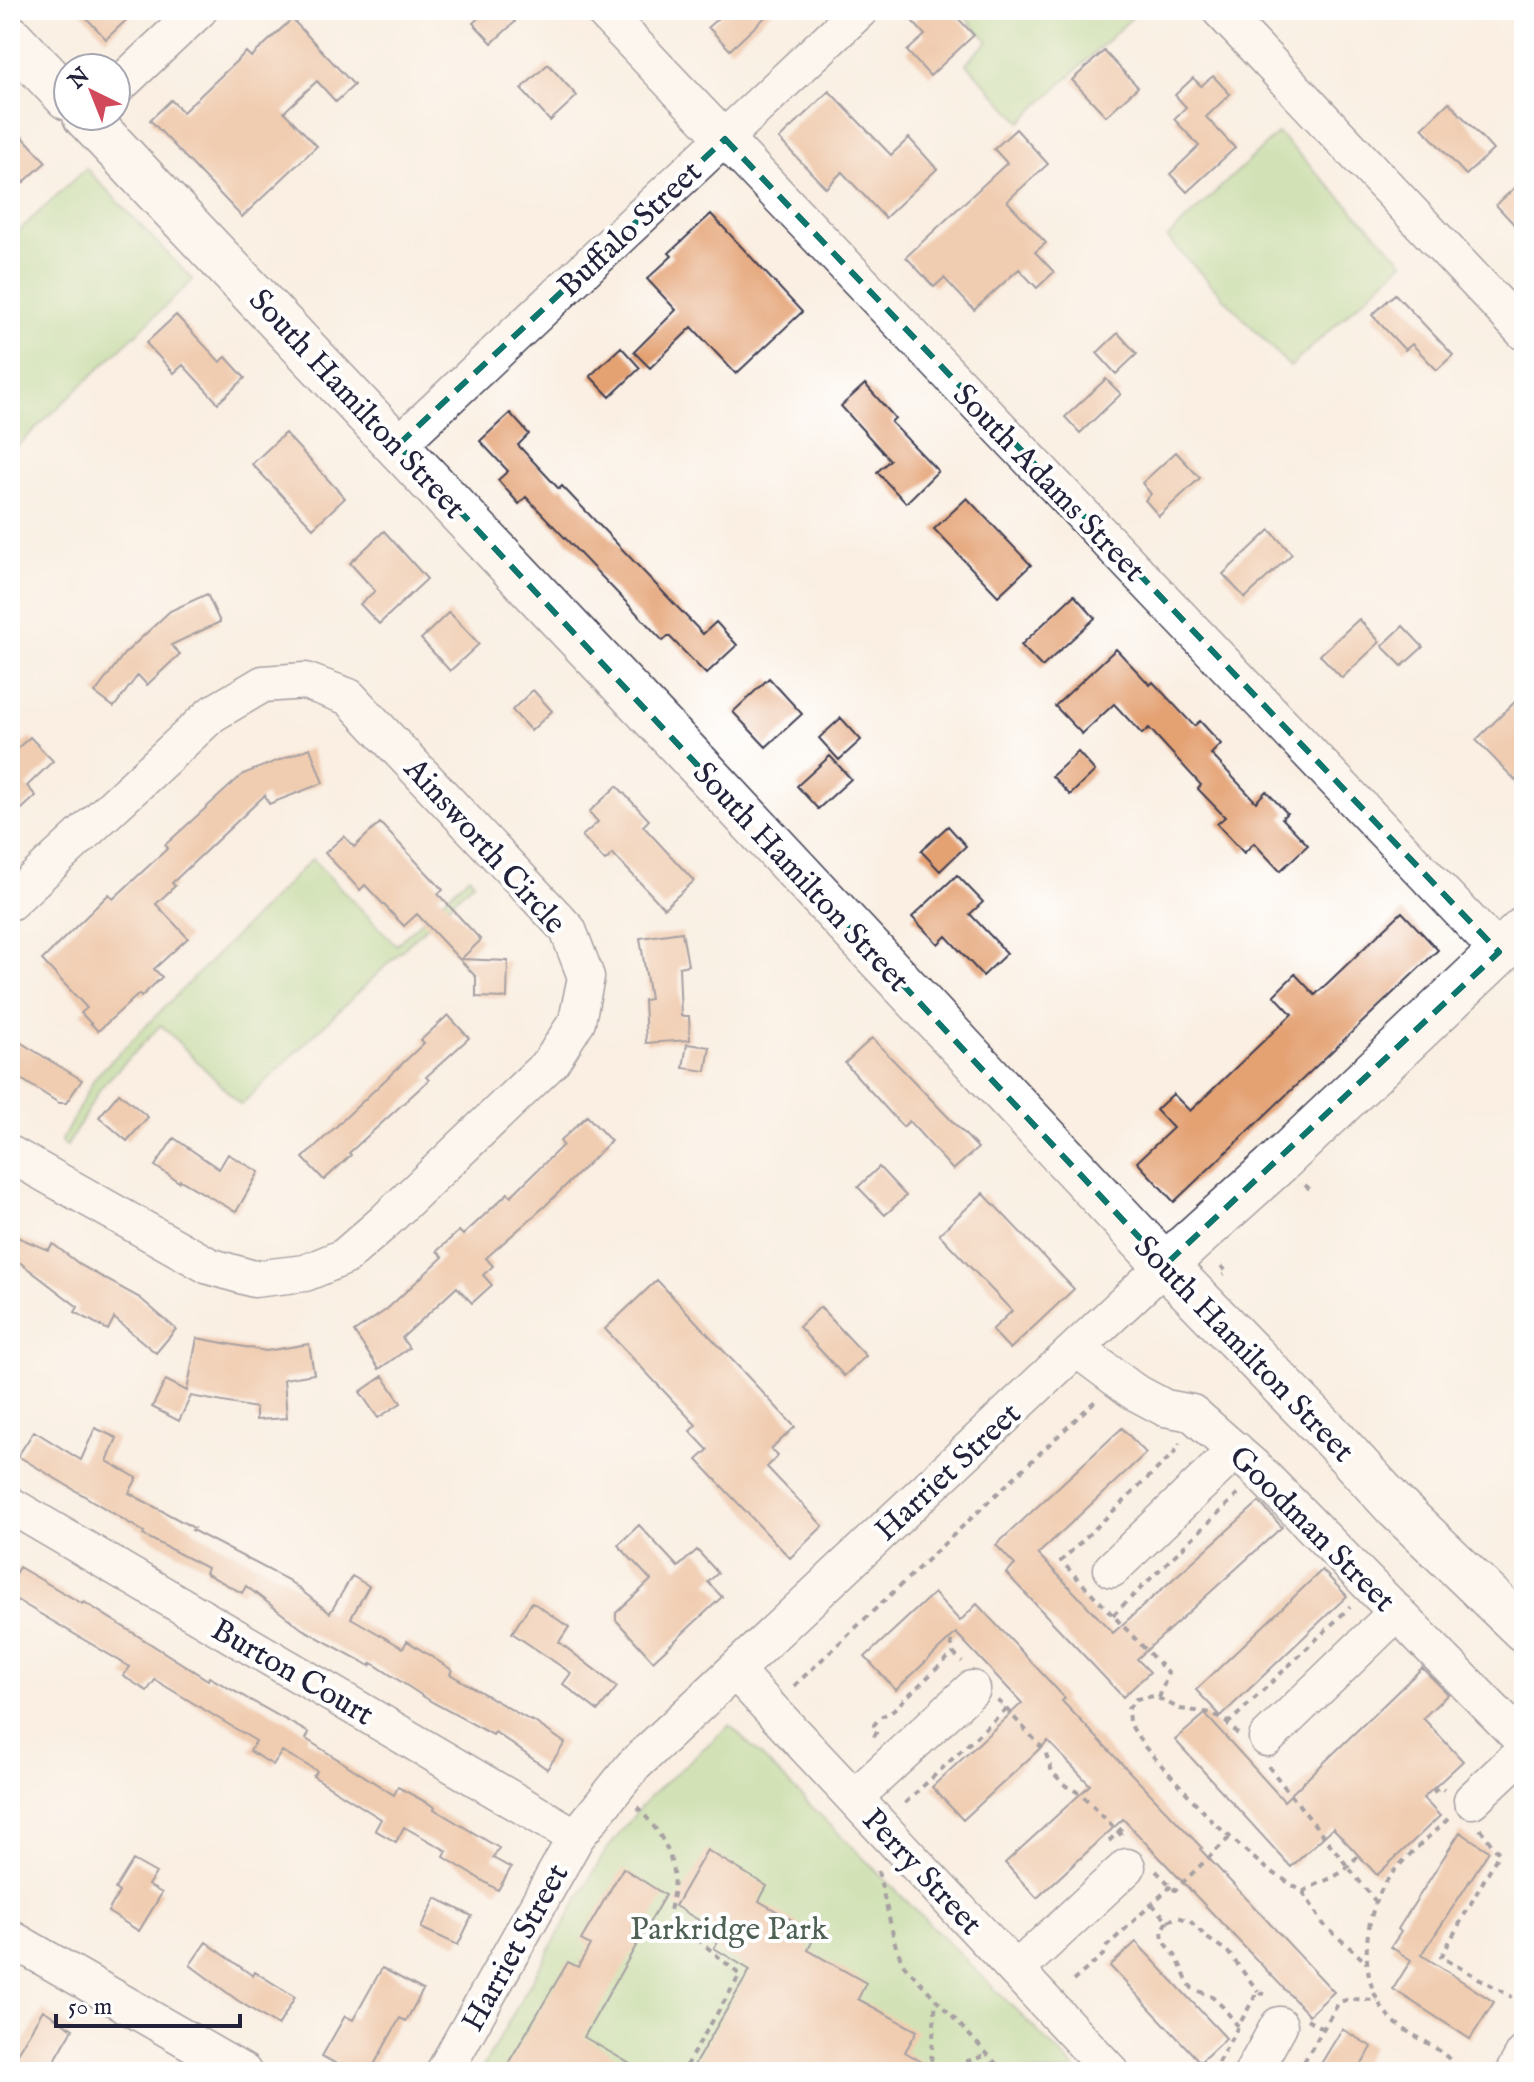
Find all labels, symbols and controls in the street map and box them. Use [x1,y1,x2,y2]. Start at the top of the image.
north arrow [52,52,132,132]
text: N [62,62,96,96]
street label: Buffalo Street [550,152,712,307]
street label: South Hamilton Street [239,281,473,528]
street label: South Adams Street [943,376,1153,592]
street label: Ainsworth Circle [394,749,574,943]
street label: South Hamilton Street [683,754,917,1001]
street label: South Hamilton Street [1124,1228,1362,1472]
street label: Harriet Street [867,1395,1030,1551]
street label: Goodman Street [1219,1438,1403,1622]
street label: Burton Court [203,1610,380,1736]
street label: Perry Street [852,1801,990,1945]
street label: Harriet Street [453,1857,579,2039]
park label: Parkridge Park [630,1910,829,1951]
scale bar [56,1978,240,2028]
text: 50 m [68,1992,112,2023]

